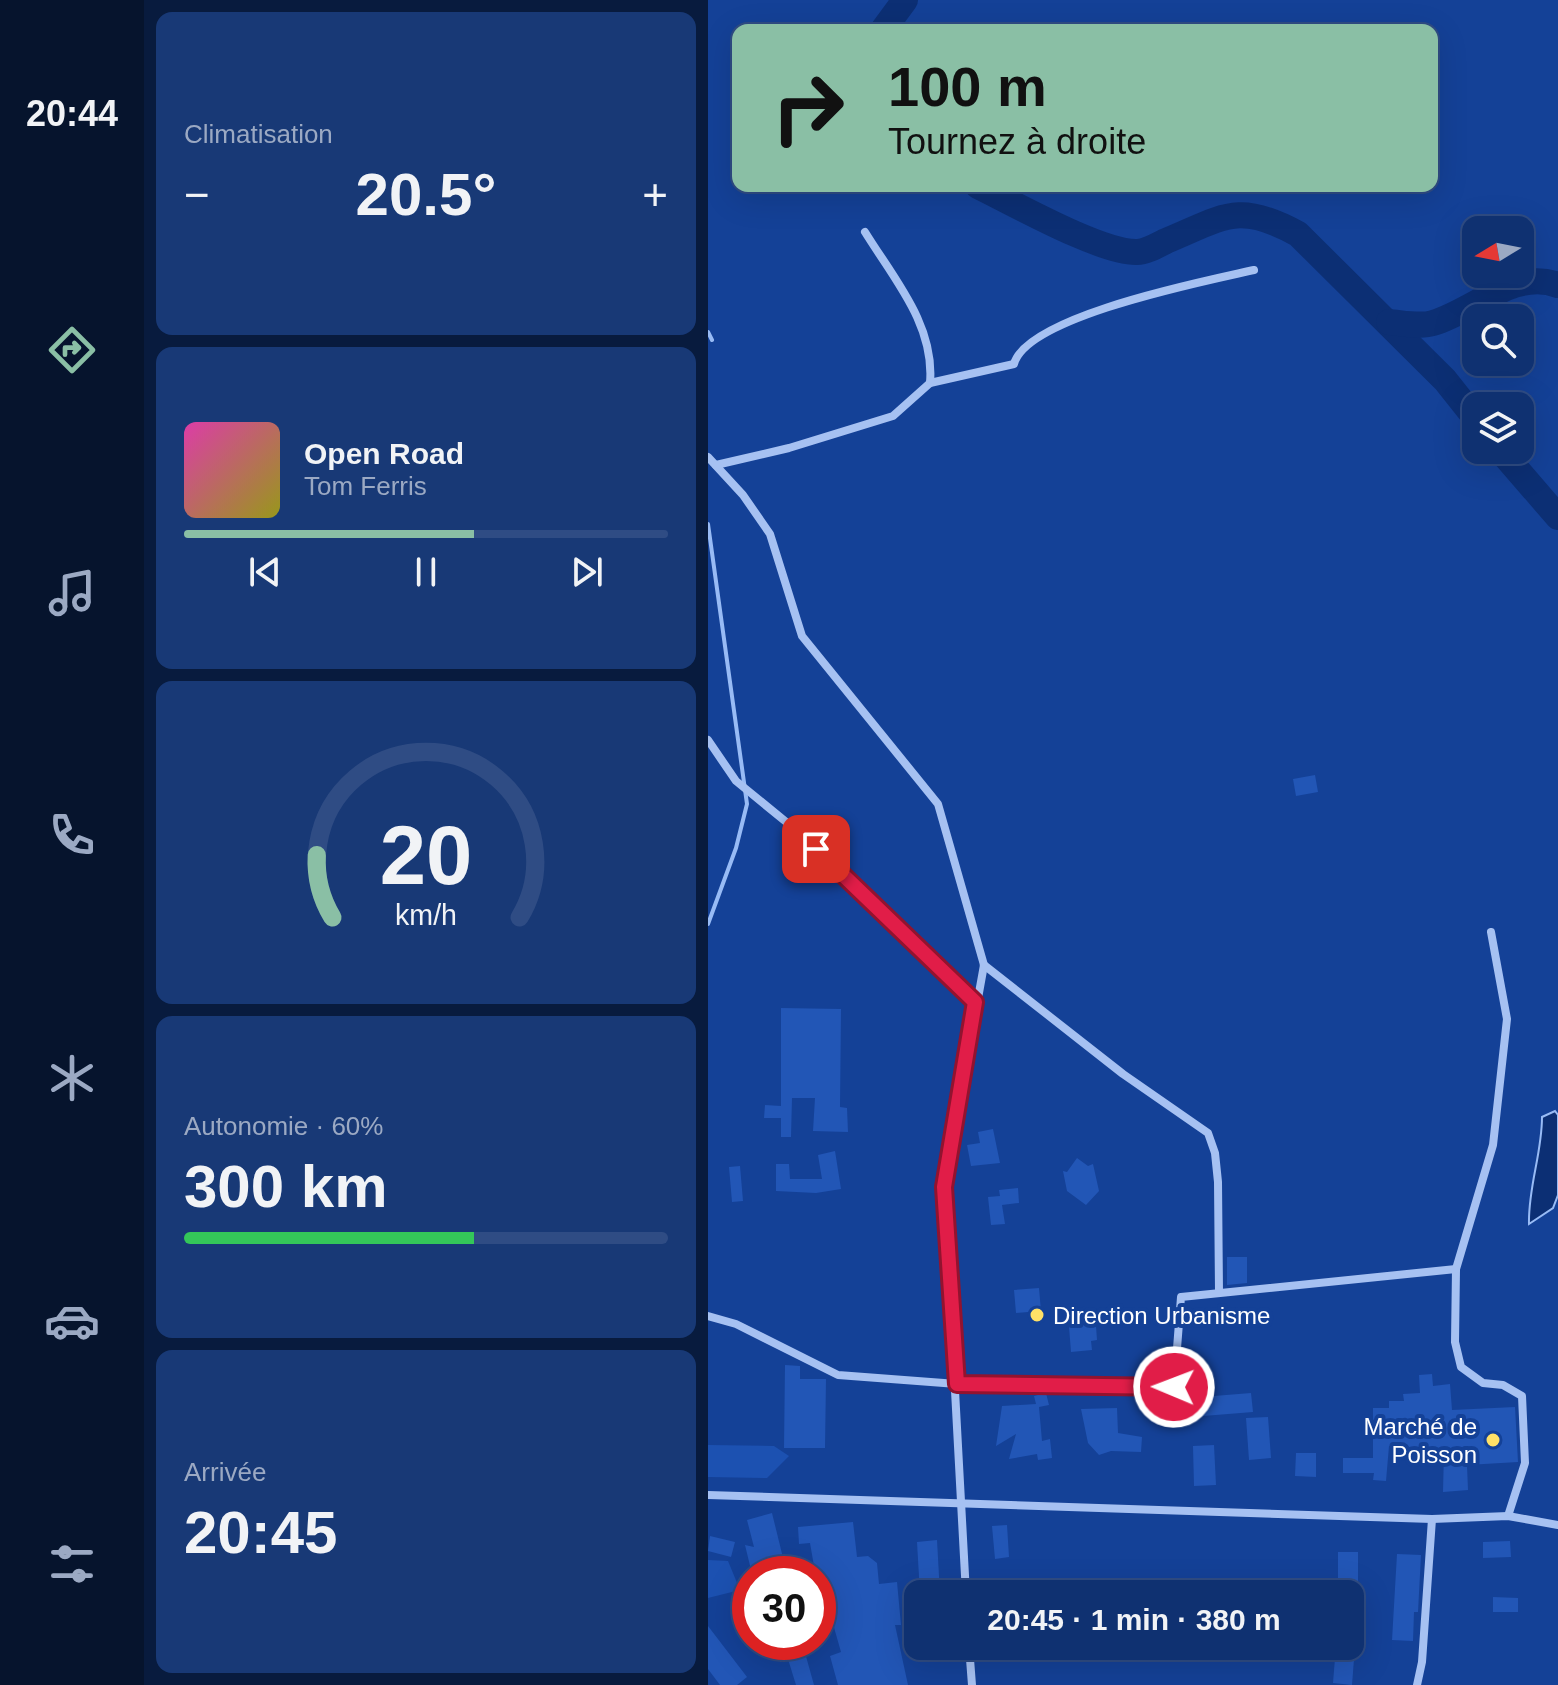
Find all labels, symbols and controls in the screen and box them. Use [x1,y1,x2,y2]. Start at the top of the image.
text: 100 m [888,55,1047,118]
icon: right [756,56,860,160]
text: 20:44 [26,93,118,134]
text: Climatisation [184,119,333,149]
text: Tournez à droite [888,121,1146,162]
text: 20.5° [356,161,496,228]
text: − [184,170,210,219]
text: + [642,170,668,219]
north arrow [1462,216,1534,288]
map controls [1462,216,1534,464]
button: search [1462,304,1534,376]
icon: directions [44,322,100,378]
button: layers [1462,392,1534,464]
text: Open Road [304,437,464,470]
text: Tom Ferris [304,471,427,501]
icon: previous [243,550,287,594]
icon: pause [404,550,448,594]
icon: next [565,550,609,594]
icon: music [44,565,100,621]
icon: phone [44,807,100,863]
text: 20 [380,809,472,902]
pin [782,815,850,883]
icon: arrive [794,827,838,871]
text: km/h [395,900,457,932]
icon: climate [44,1050,100,1106]
text: Autonomie · 60% [184,1111,383,1141]
text: 300 km [184,1153,388,1220]
icon: car [44,1293,100,1349]
place label: Direction Urbanisme [1053,1302,1270,1329]
marker: Direction Urbanisme [1028,1306,1046,1324]
position arrow [1132,1345,1216,1429]
place label: Marché de Poisson [1364,1413,1477,1468]
marker: Marché de Poisson [1484,1431,1502,1449]
text: Arrivée [184,1457,266,1487]
text: 20:45 [184,1499,337,1566]
icon: filters [44,1536,100,1592]
speed limit sign: 30 [732,1556,836,1660]
text: 20:45 · 1 min · 380 m [987,1603,1281,1636]

